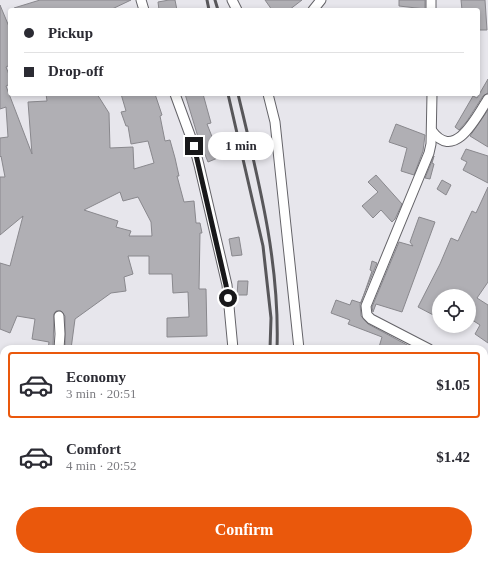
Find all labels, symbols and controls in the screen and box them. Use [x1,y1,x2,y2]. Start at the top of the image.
text: Pickup [48,25,93,41]
text: Drop-off [48,63,104,79]
callout: 1 min [208,132,274,160]
route end [185,137,203,155]
text: 1 min [225,138,257,153]
route start [219,289,237,307]
map controls [432,289,476,333]
button: locate [432,289,476,333]
icon: car [18,367,54,403]
text: Economy [66,369,126,385]
text: $1.05 [436,377,470,393]
text: 3 min · 20:51 [66,386,136,401]
icon: car [18,439,54,475]
text: Comfort [66,441,121,457]
text: $1.42 [436,449,470,465]
text: 4 min · 20:52 [66,458,136,473]
button: Confirm [16,507,472,553]

